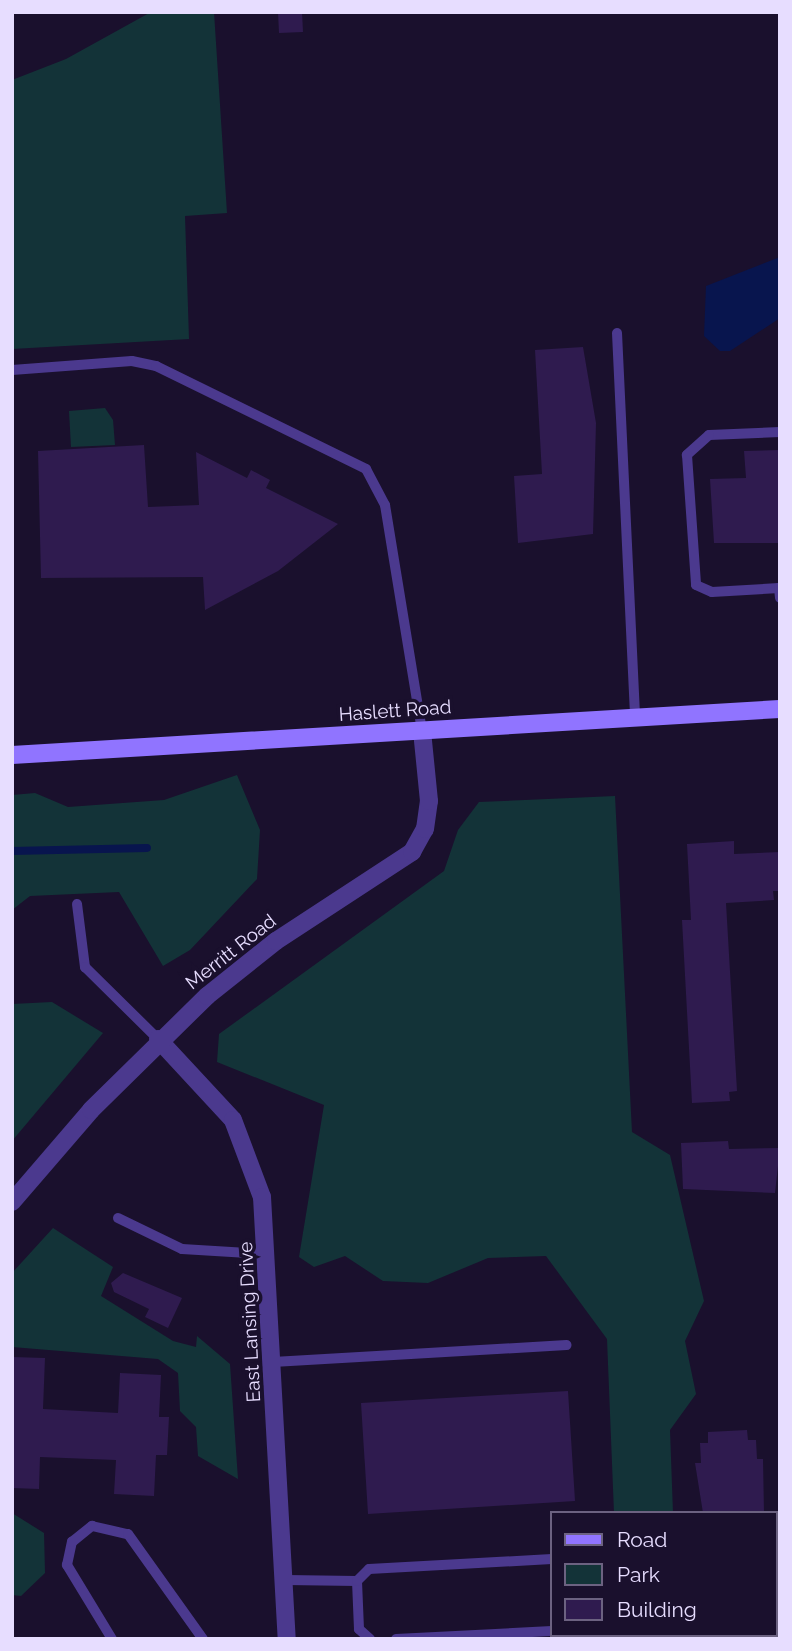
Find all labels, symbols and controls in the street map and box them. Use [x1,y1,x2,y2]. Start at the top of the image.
street label: Haslett Road [338,696,452,726]
street label: Merritt Road [181,910,281,994]
street label: East Lansing Drive [234,1241,266,1403]
legend [550,1511,778,1637]
text: Road [617,1527,667,1552]
text: Park [617,1562,660,1587]
text: Building [617,1597,697,1622]

